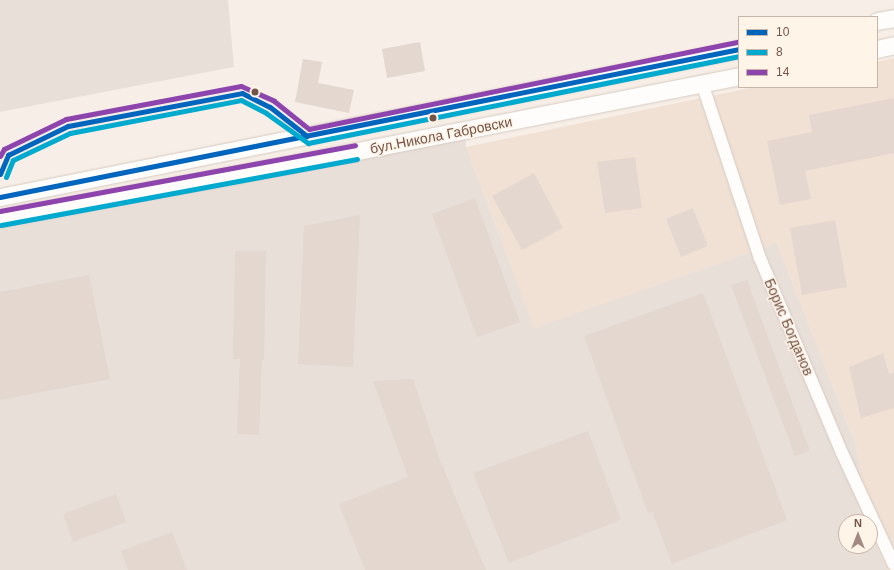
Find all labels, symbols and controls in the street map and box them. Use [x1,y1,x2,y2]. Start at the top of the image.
legend [738,16,878,88]
text: 10 [776,25,789,39]
text: 8 [776,45,783,59]
text: 14 [776,65,789,79]
unlabelled marker [250,87,260,97]
street label: бул.Никола Габровски [369,113,513,157]
unlabelled marker [428,113,438,123]
street label: Борис Богданов [761,276,817,378]
north arrow [838,514,878,554]
text: N [854,517,862,529]

